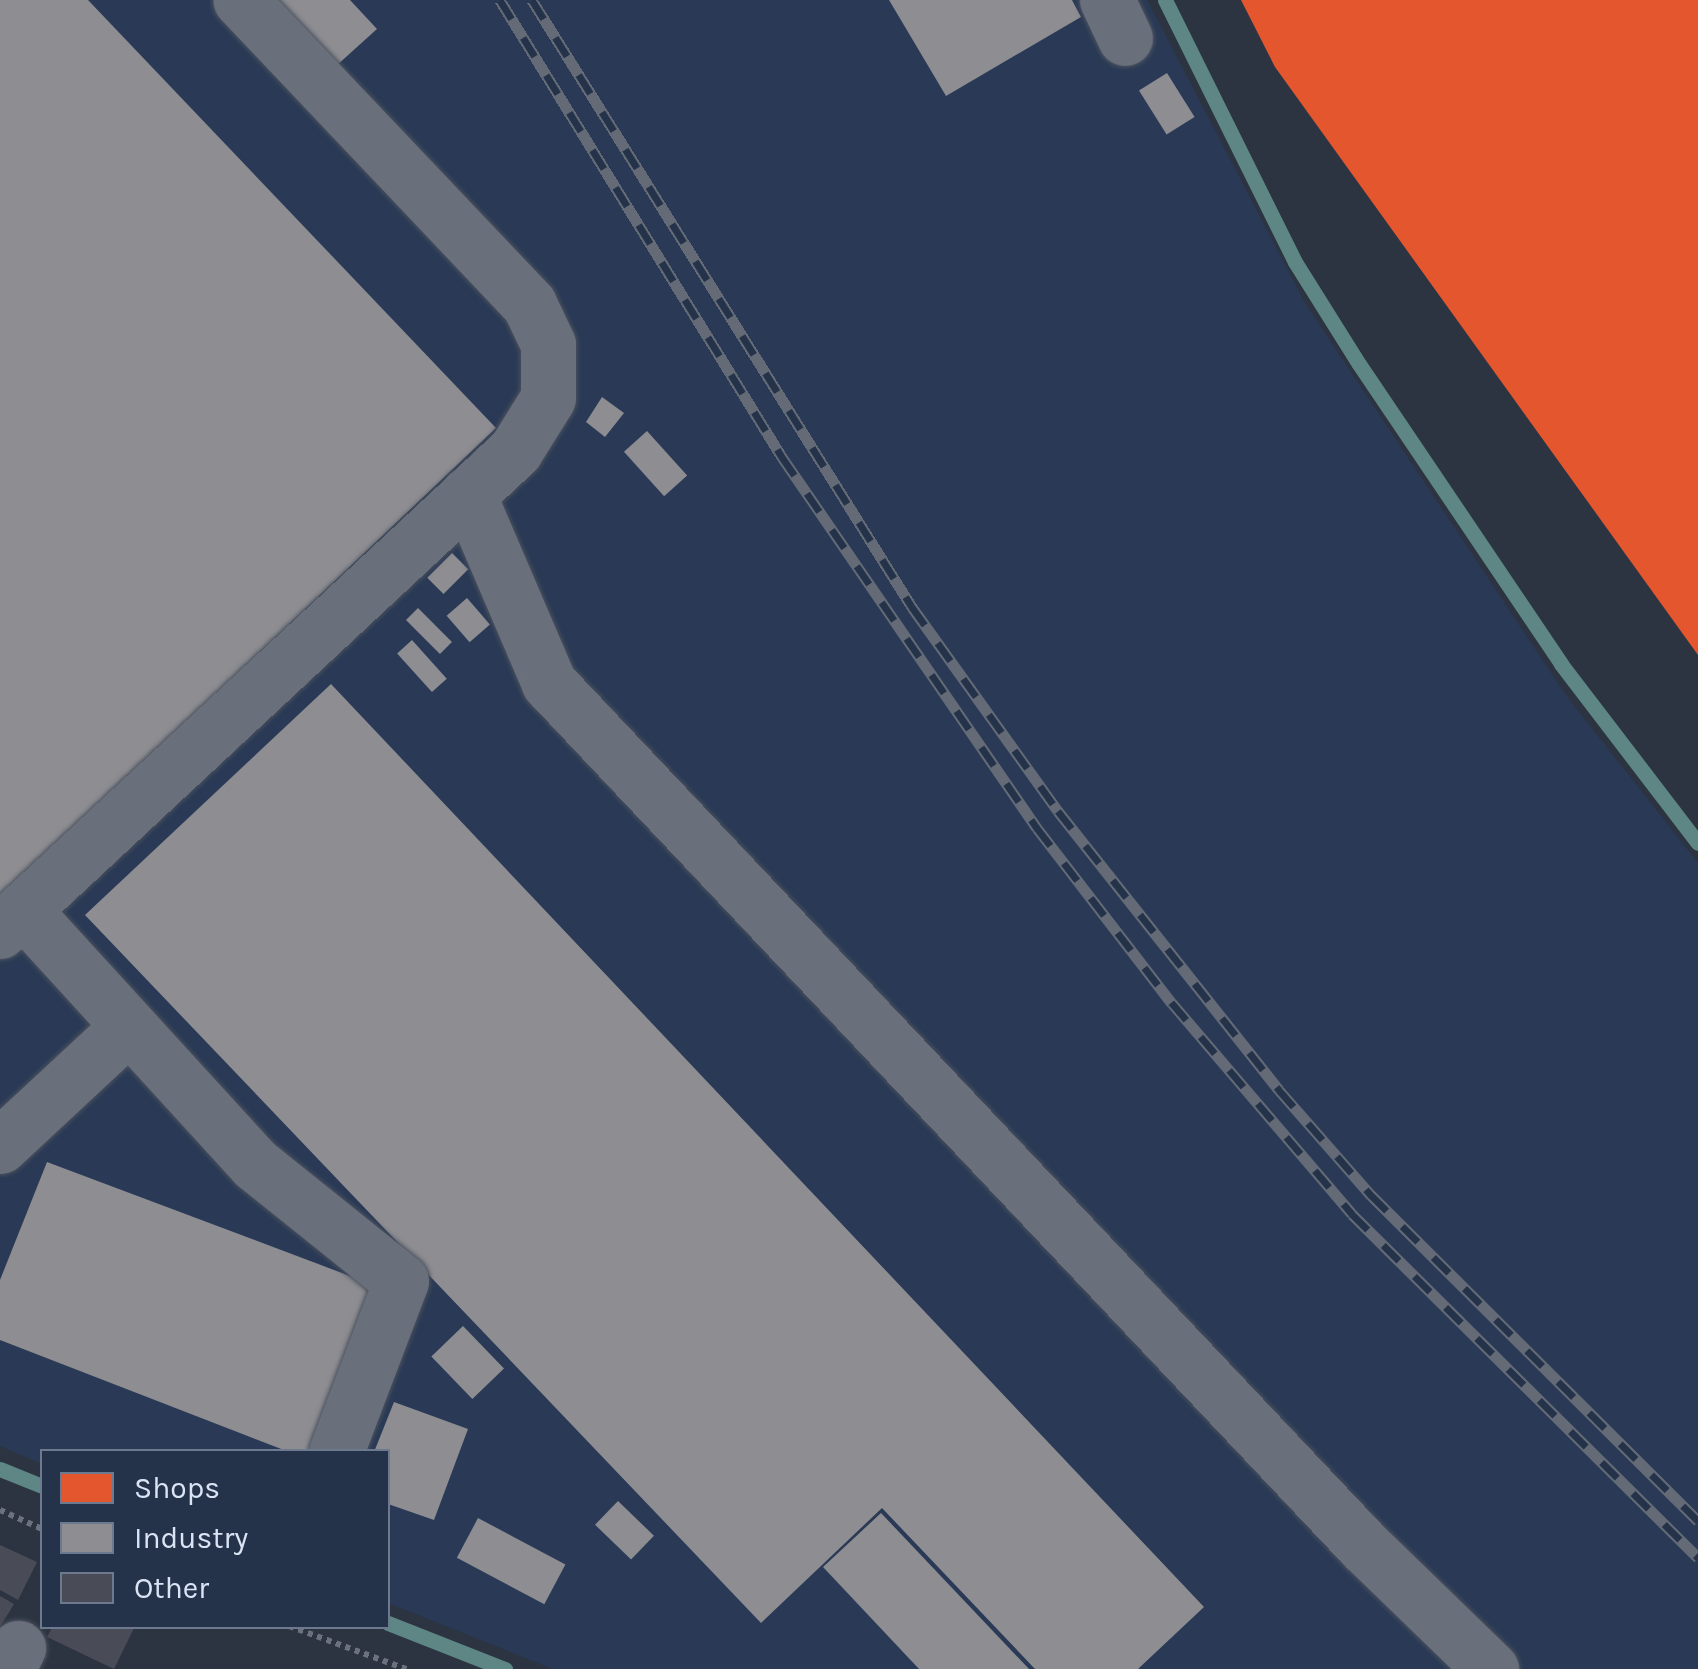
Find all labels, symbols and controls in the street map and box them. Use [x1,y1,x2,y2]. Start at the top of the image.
legend [40,1449,390,1629]
text: Shops [134,1470,220,1506]
text: Industry [134,1520,248,1556]
text: Other [134,1570,209,1606]

